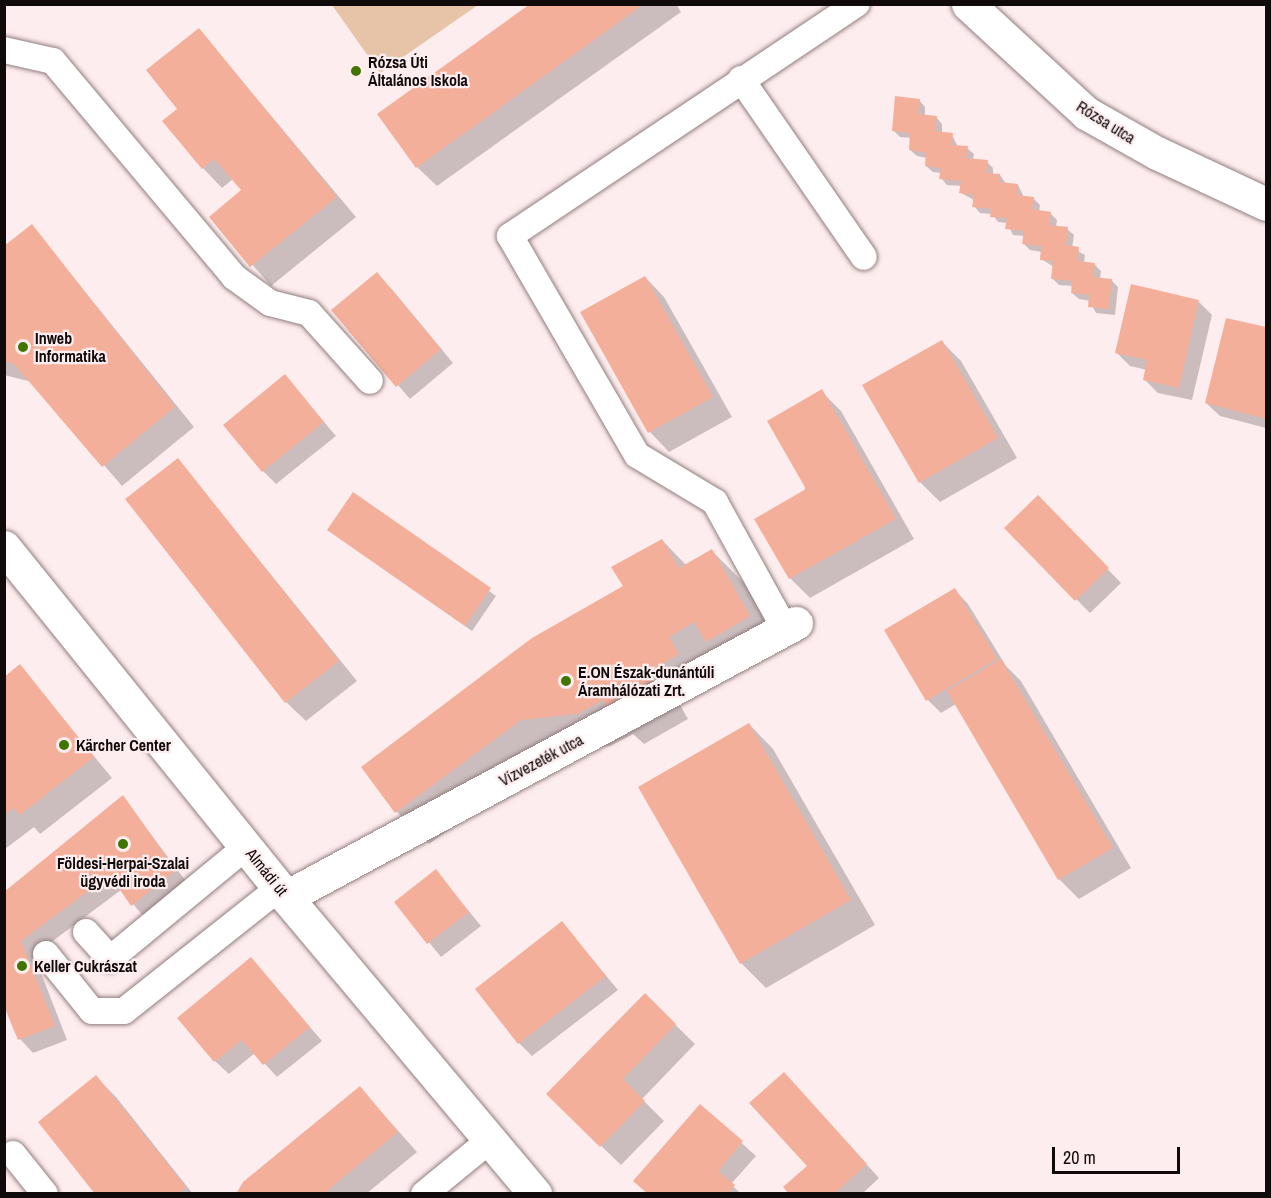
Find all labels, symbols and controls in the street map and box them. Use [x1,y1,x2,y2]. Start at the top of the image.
place label: Rózsa Úti Általános Iskola [368,52,468,90]
marker: Rózsa Úti Általános Iskola [349,64,363,78]
street label: Rózsa utca [1073,96,1139,148]
place label: Inweb Informatika [35,328,106,366]
marker: Inweb Informatika [16,340,30,354]
place label: E.ON Észak-dunántúli Áramhálózati Zrt. [578,662,714,700]
marker: E.ON Észak-dunántúli Áramhálózati Zrt. [559,674,573,688]
street label: Vízvezeték utca [496,730,586,790]
place label: Kärcher Center [76,735,171,755]
marker: Kärcher Center [57,738,71,752]
marker: Földesi-Herpai-Szalai ügyvédi iroda [116,837,130,851]
street label: Almádi út [242,844,292,900]
place label: Földesi-Herpai-Szalai ügyvédi iroda [57,853,189,891]
place label: Keller Cukrászat [34,956,137,976]
marker: Keller Cukrászat [15,959,29,973]
scale bar [1055,1135,1182,1173]
text: 20 m [1063,1145,1096,1170]

